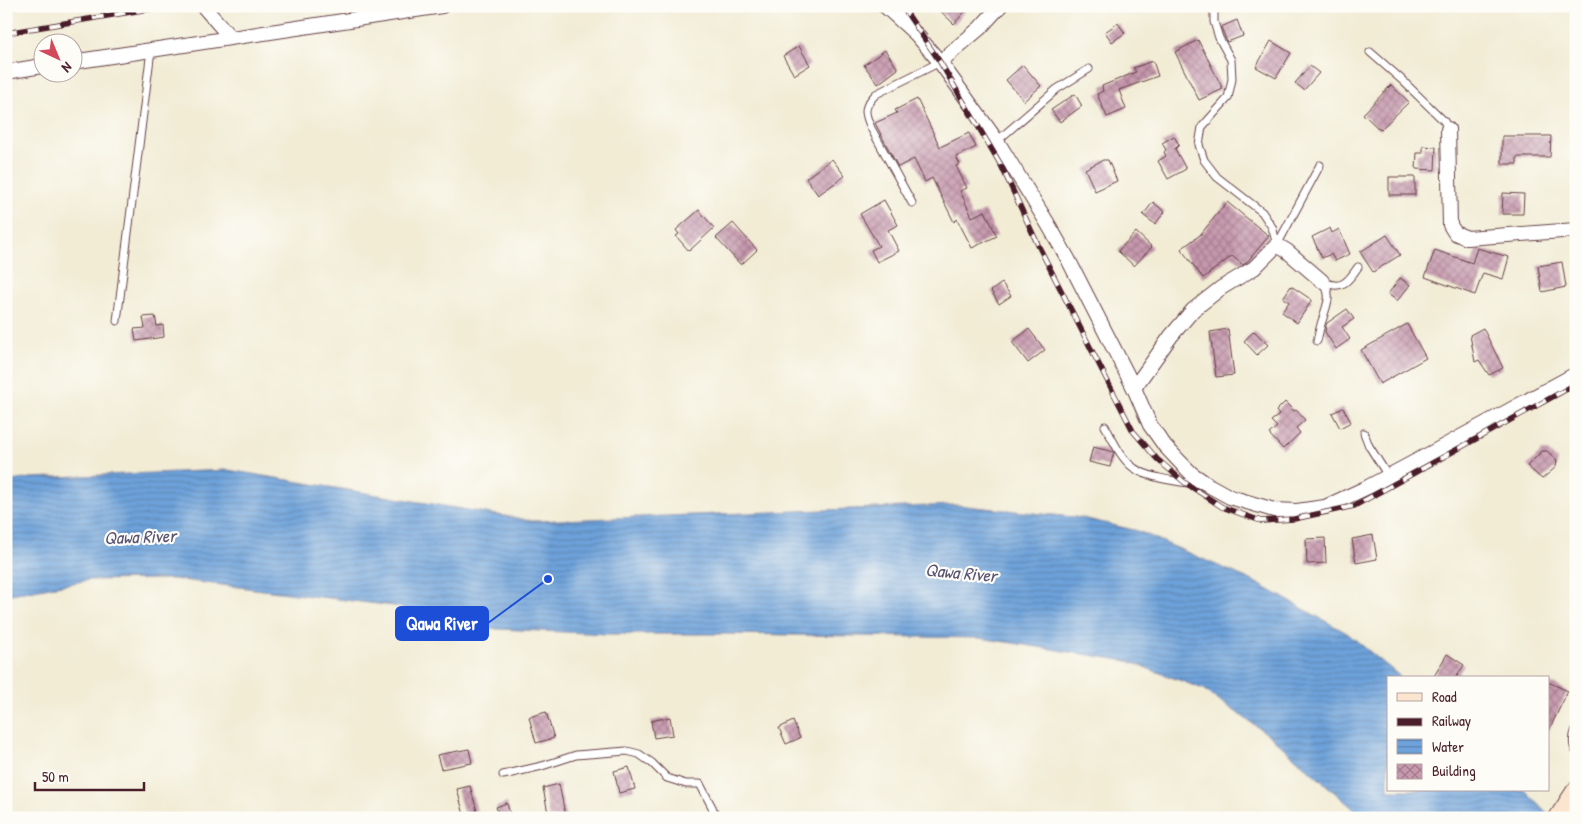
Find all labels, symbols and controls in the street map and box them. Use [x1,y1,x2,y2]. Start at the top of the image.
north arrow [32,32,82,82]
text: N [58,58,77,78]
water label: Qawa River [104,523,178,550]
water label: Qawa River [924,557,1000,588]
callout: Qawa River [396,607,488,640]
text: Qawa River [406,611,478,636]
legend [1387,676,1550,792]
text: Road [1432,686,1457,707]
text: Railway [1432,710,1471,731]
text: Water [1432,736,1464,757]
scale bar [35,759,144,791]
text: Building [1432,760,1476,781]
text: 50 m [42,766,69,787]

